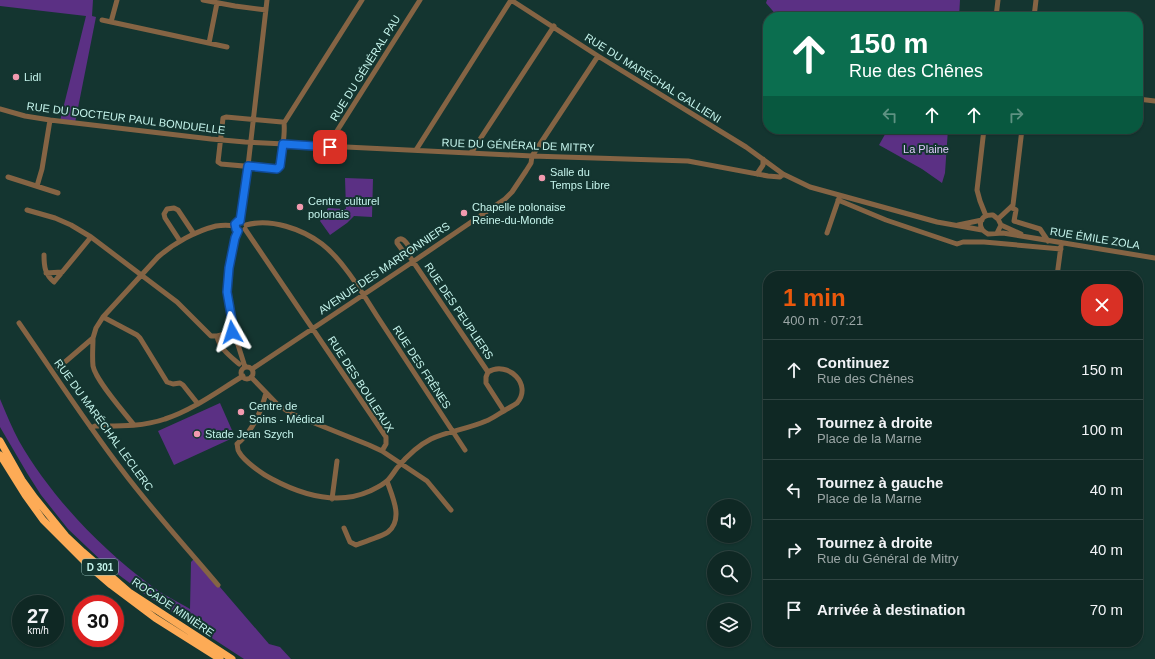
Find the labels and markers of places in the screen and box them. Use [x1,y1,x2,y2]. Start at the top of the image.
place label: Lidl [24,71,41,83]
marker: Lidl [11,72,21,82]
pin [313,130,347,164]
place label: Salle du Temps Libre [550,166,610,191]
marker: Salle du Temps Libre [537,173,547,183]
place label: Centre culturel polonais [308,195,380,220]
place label: Chapelle polonaise Reine-du-Monde [472,201,566,226]
marker: Centre culturel polonais [295,202,305,212]
marker: Chapelle polonaise Reine-du-Monde [459,208,469,218]
place label: Centre de Soins - Médical [249,400,324,425]
marker: Centre de Soins - Médical [236,407,246,417]
place label: Stade Jean Szych [205,428,294,440]
marker: Stade Jean Szych [192,429,202,439]

